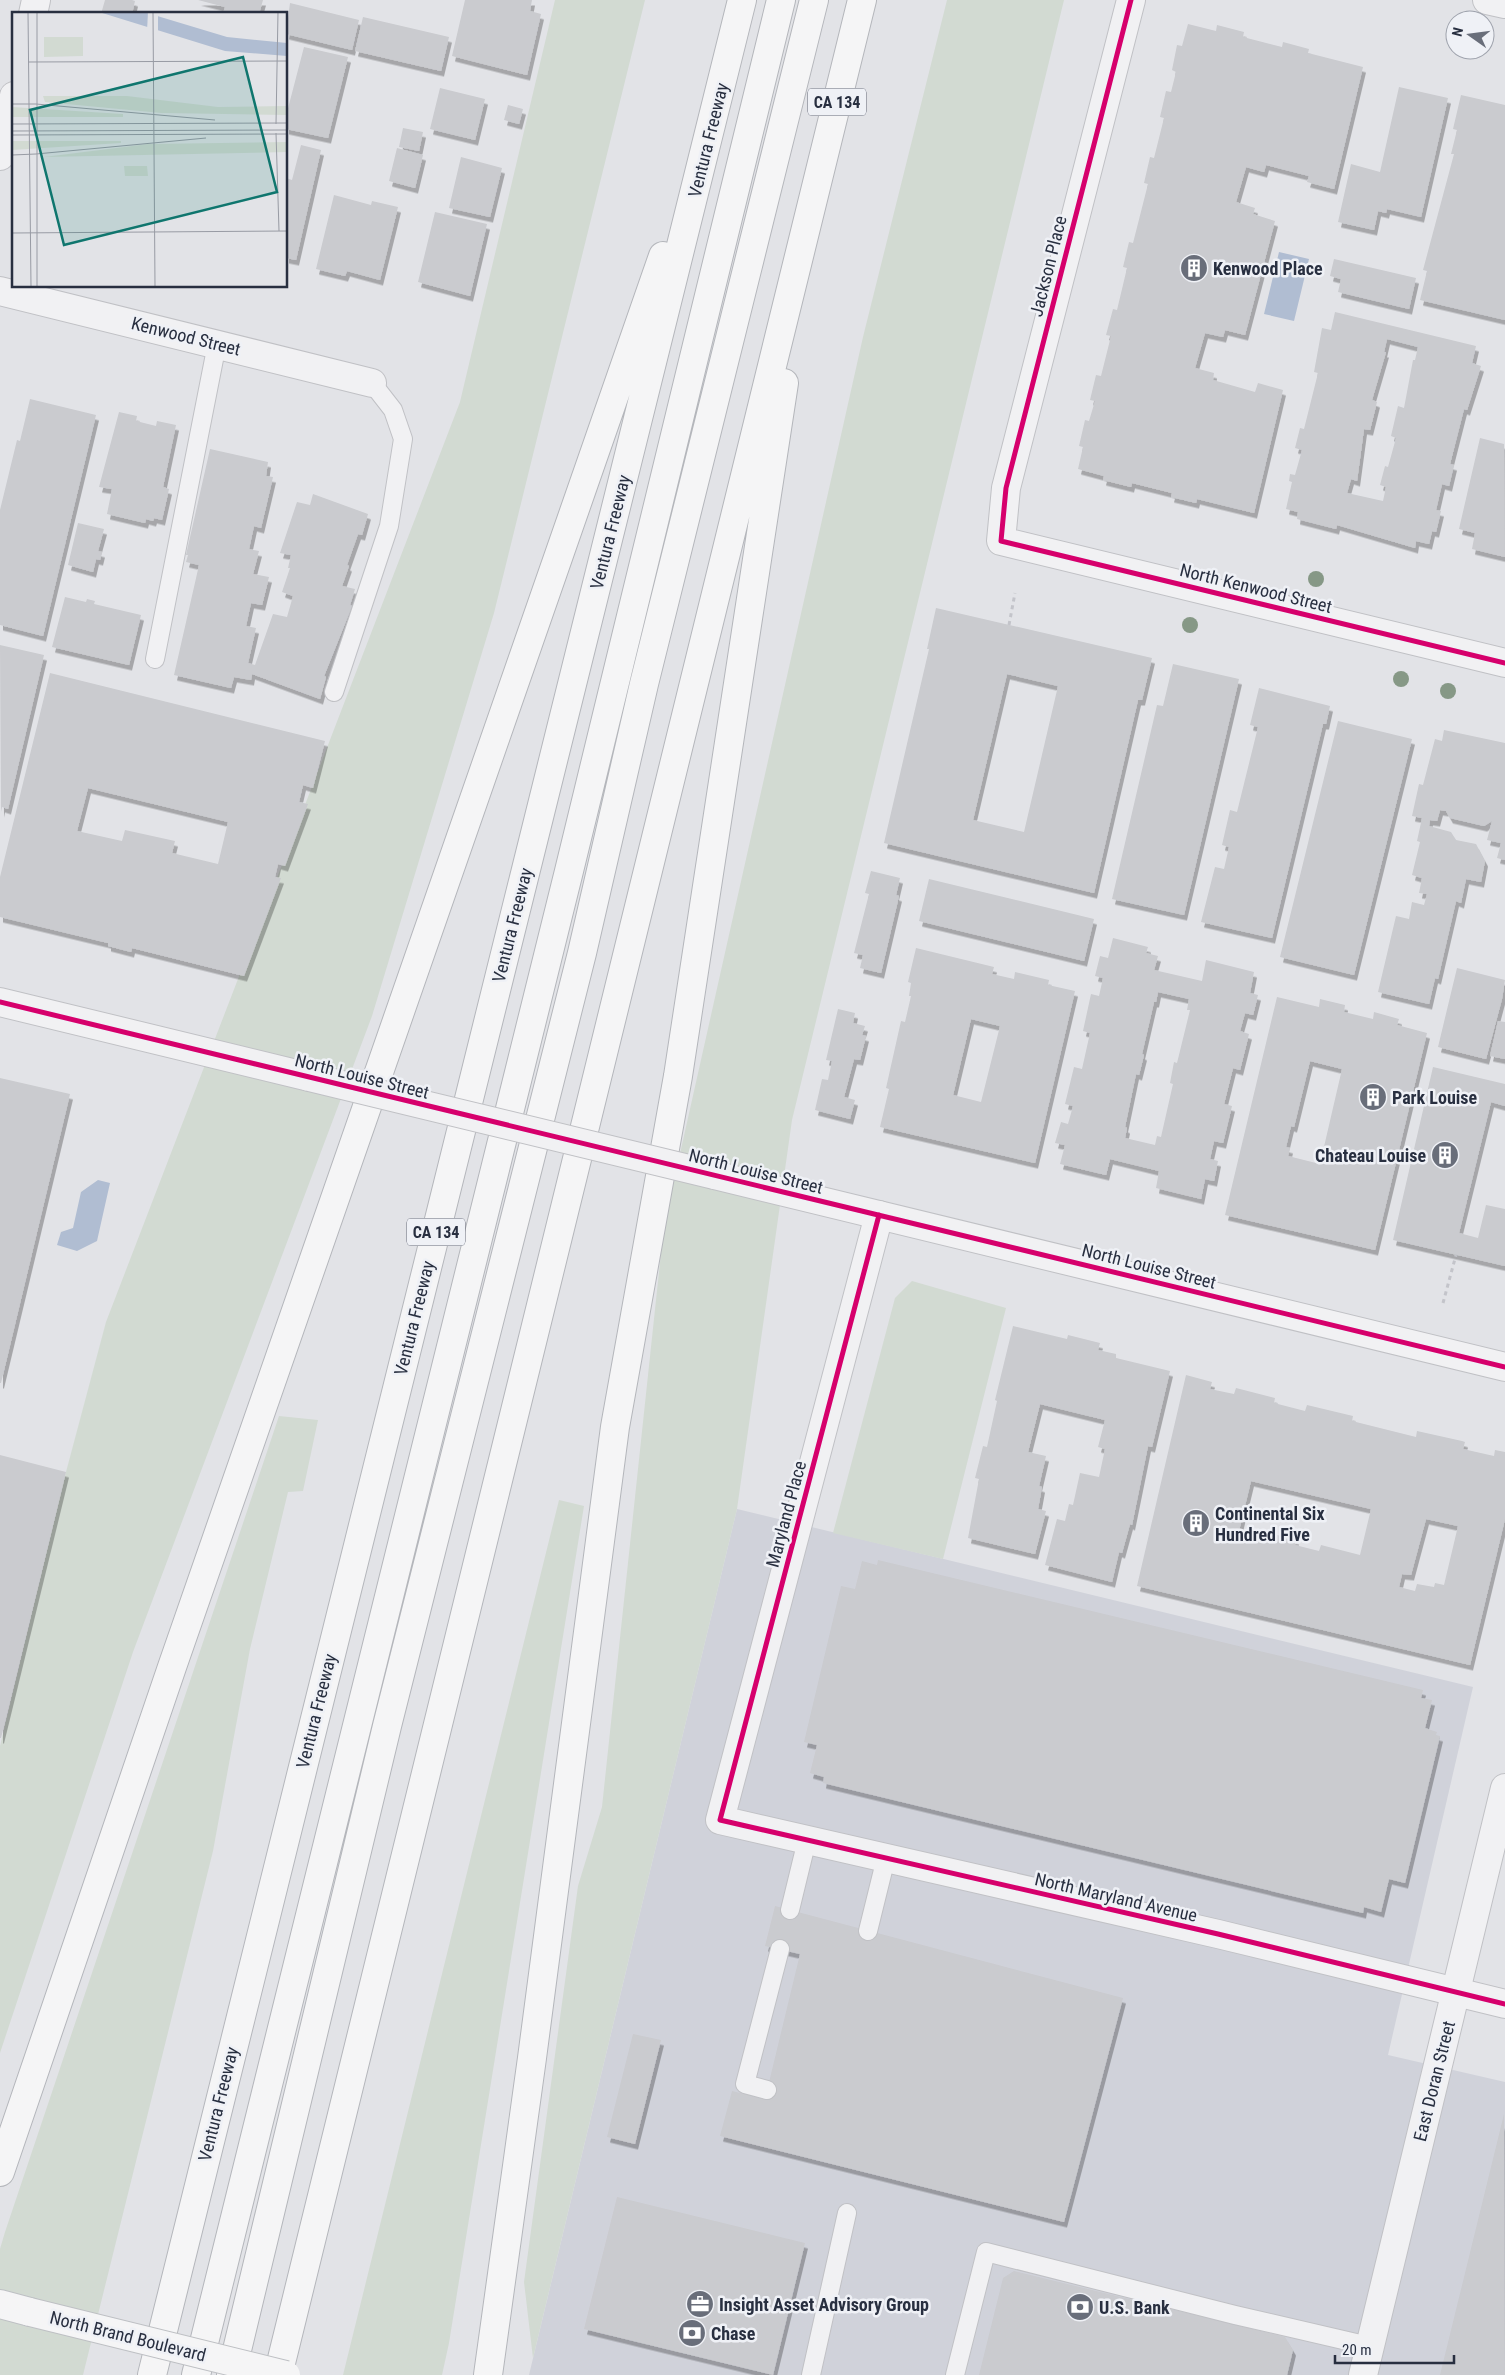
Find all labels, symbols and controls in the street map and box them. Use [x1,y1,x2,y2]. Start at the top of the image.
north arrow [1445,10,1495,60]
inset map [12,12,288,288]
text: N [1449,26,1466,38]
street label: Ventura Freeway [684,80,732,199]
road number: CA 134 [808,88,866,115]
street label: Jackson Place [1025,213,1071,319]
building icon: Kenwood Place [1179,253,1209,283]
place label: Kenwood Place [1213,258,1323,279]
street label: Kenwood Street [129,312,243,360]
street label: Ventura Freeway [586,472,634,591]
street label: North Kenwood Street [1178,559,1334,617]
street label: Ventura Freeway [488,865,536,984]
street label: North Louise Street [293,1049,431,1103]
building icon: Park Louise [1358,1082,1388,1112]
place label: Park Louise [1392,1087,1477,1108]
building icon: Chateau Louise [1430,1140,1460,1170]
street label: North Louise Street [687,1144,825,1198]
place label: Chateau Louise [1315,1145,1426,1166]
road number: CA 134 [407,1218,465,1246]
street label: North Louise Street [1080,1239,1218,1293]
street label: Ventura Freeway [390,1258,438,1377]
street label: Maryland Place [762,1458,810,1570]
place label: Continental Six Hundred Five [1215,1503,1325,1545]
building icon: Continental Six Hundred Five [1181,1508,1211,1538]
street label: Ventura Freeway [292,1651,340,1770]
street label: North Maryland Avenue [1033,1868,1199,1926]
street label: East Doran Street [1409,2019,1459,2143]
street label: Ventura Freeway [194,2044,242,2163]
office icon: Insight Asset Advisory Group [685,2289,715,2319]
bank icon: U.S. Bank [1065,2292,1095,2322]
place label: Insight Asset Advisory Group [719,2294,929,2315]
place label: U.S. Bank [1099,2297,1170,2318]
street label: North Brand Boulevard [48,2306,208,2366]
bank icon: Chase [677,2318,707,2348]
place label: Chase [711,2323,756,2344]
scale bar [1335,2332,1454,2364]
text: 20 m [1342,2341,1372,2359]

